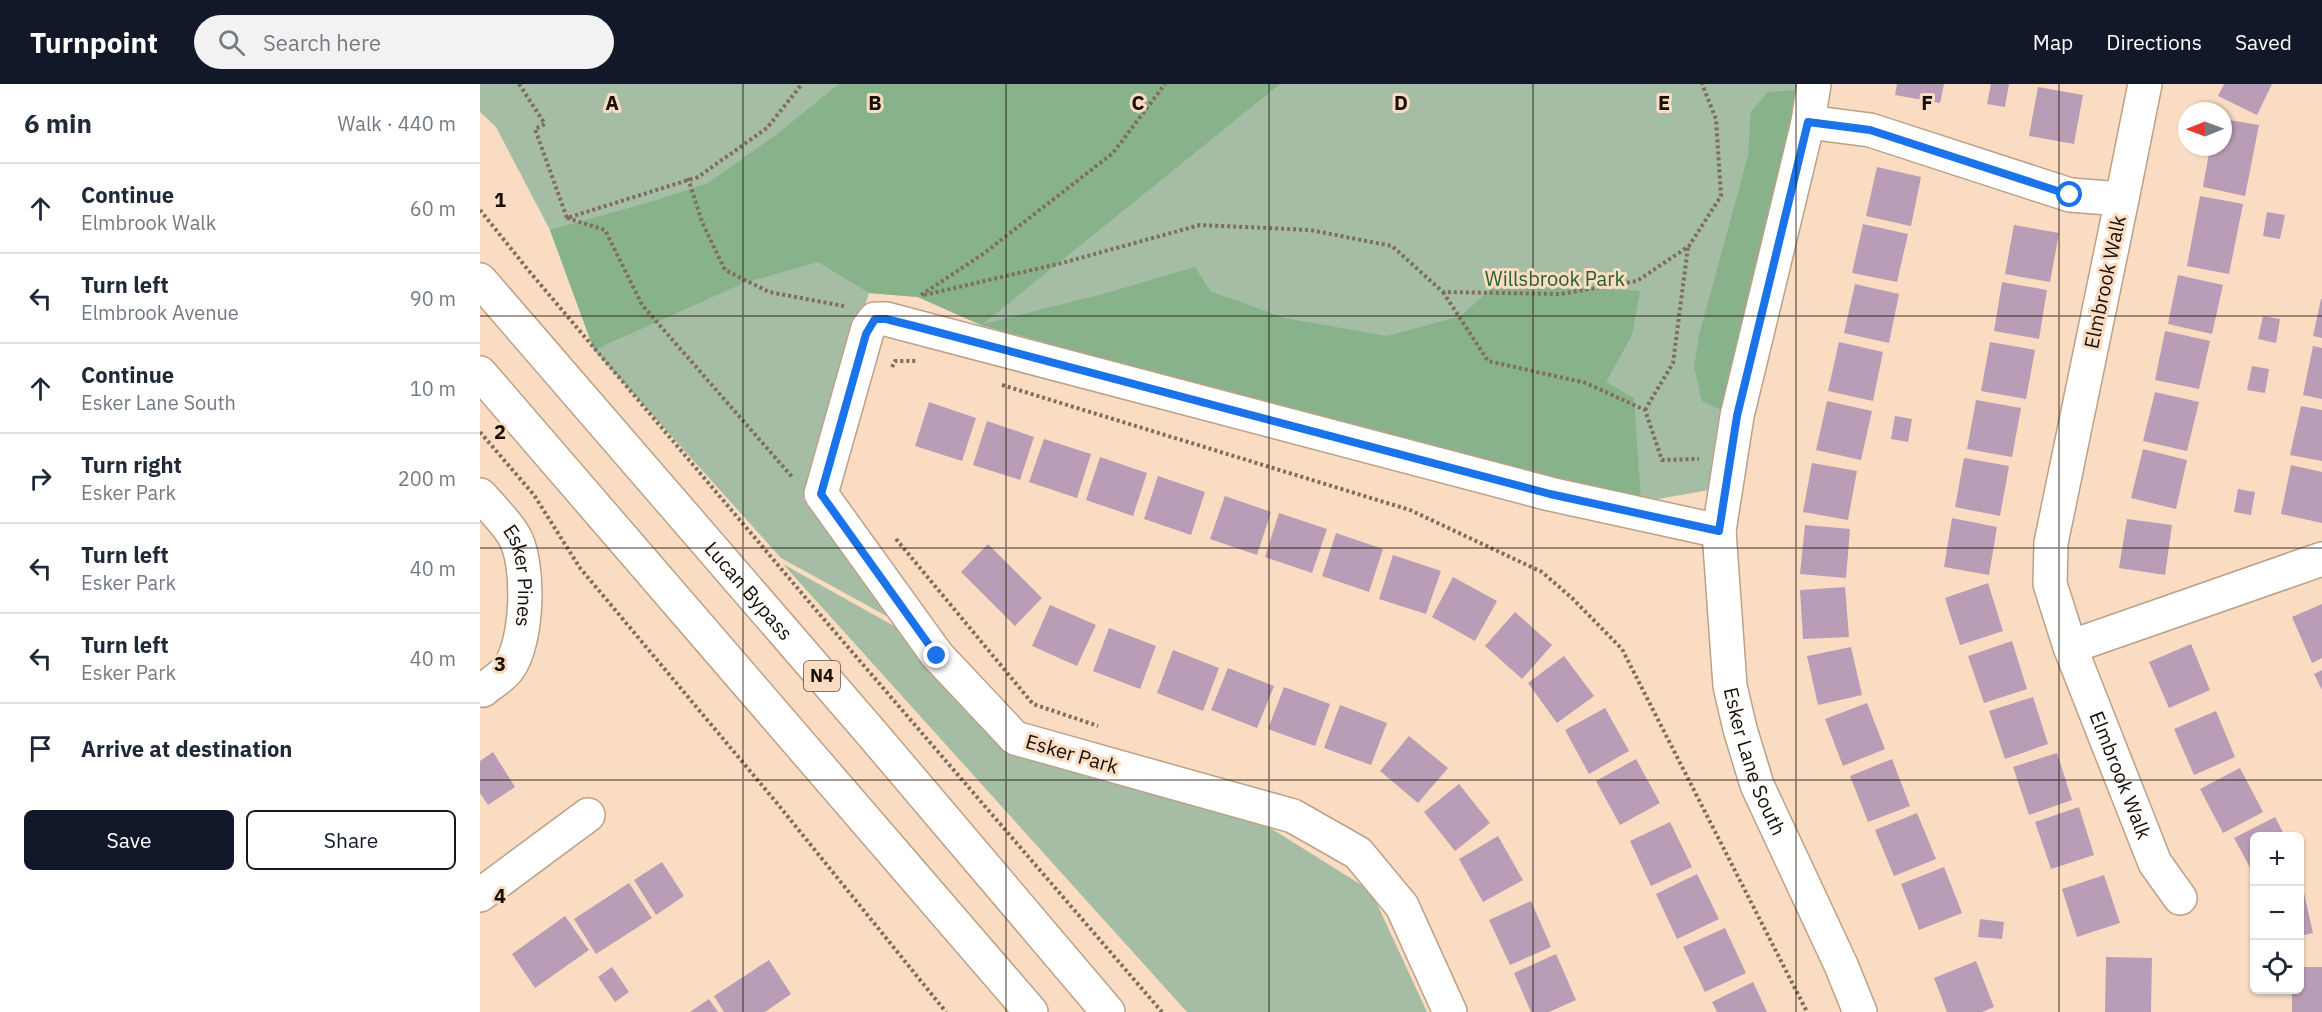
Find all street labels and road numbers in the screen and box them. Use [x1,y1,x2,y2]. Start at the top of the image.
street label: Elmbrook Walk [2077,212,2132,351]
street label: Esker Pines [497,519,539,629]
street label: Lucan Bypass [699,535,799,646]
road number: N4 [804,661,840,691]
street label: Esker Lane South [1718,685,1793,840]
street label: Elmbrook Walk [2084,707,2158,843]
street label: Esker Park [1023,727,1122,780]

